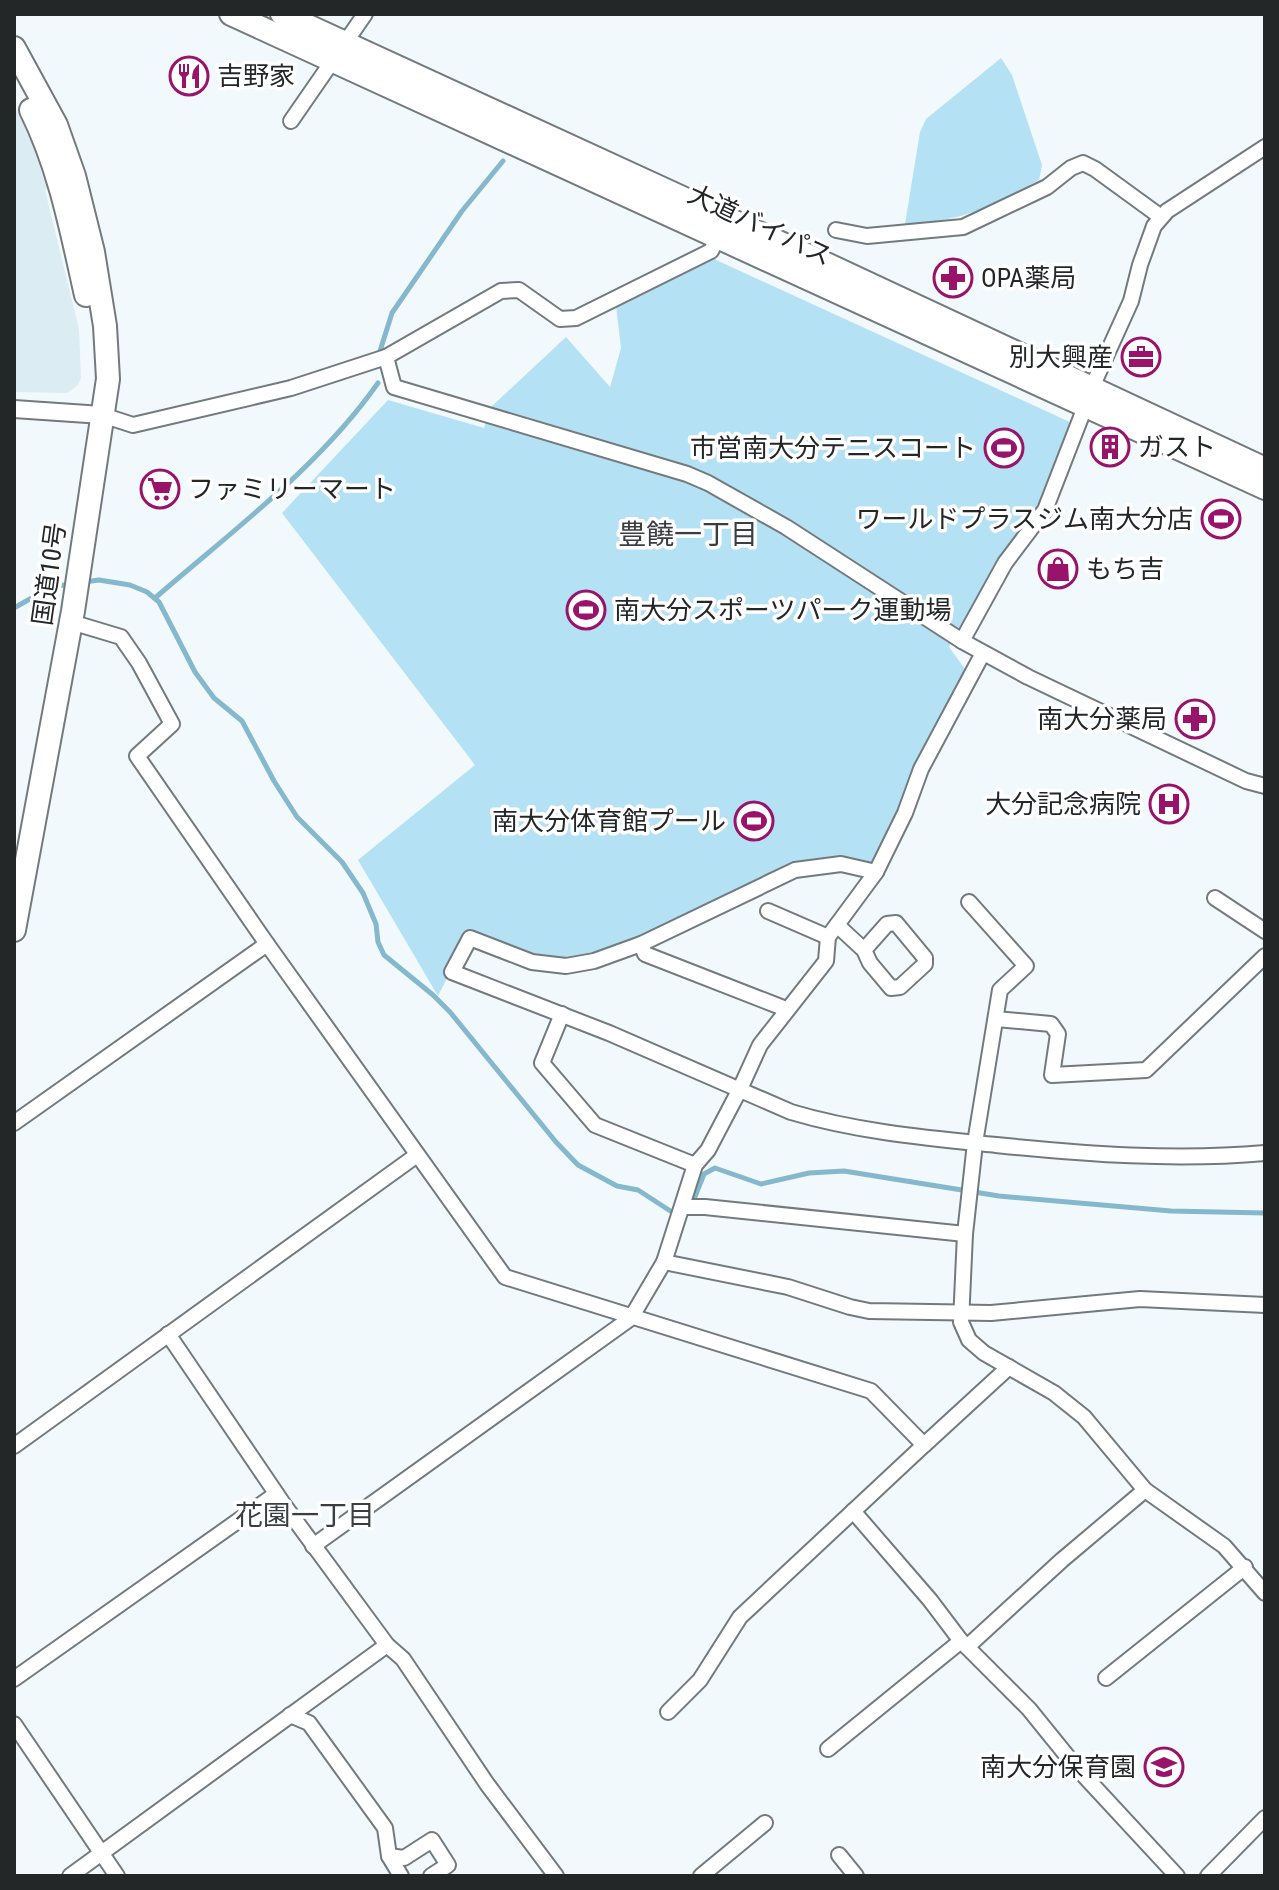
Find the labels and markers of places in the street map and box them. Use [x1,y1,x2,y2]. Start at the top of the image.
restaurant icon: 吉野家 [168,55,210,97]
place label: 吉野家 [217,61,295,91]
pharmacy icon: OPA薬局 [932,257,974,299]
place label: OPA薬局 [981,263,1076,293]
office icon: 別大興産 [1120,336,1162,378]
place label: 別大興産 [1009,342,1113,372]
building icon: ガスト [1089,426,1131,468]
sports icon: 市営南大分テニスコート [983,427,1025,469]
place label: ガスト [1138,432,1216,462]
place label: 市営南大分テニスコート [690,433,976,463]
supermarket icon: ファミリーマート [139,468,181,510]
place label: ファミリーマート [188,474,396,504]
sports icon: ワールドプラスジム南大分店 [1200,498,1242,540]
place label: ワールドプラスジム南大分店 [856,504,1193,534]
shop icon: もち吉 [1037,548,1079,590]
place label: もち吉 [1086,554,1164,584]
sports icon: 南大分スポーツパーク運動場 [565,589,607,631]
place label: 南大分スポーツパーク運動場 [614,595,951,625]
pharmacy icon: 南大分薬局 [1174,698,1216,740]
place label: 南大分薬局 [1037,704,1167,734]
hospital icon: 大分記念病院 [1148,783,1190,825]
place label: 大分記念病院 [985,789,1141,819]
sports icon: 南大分体育館プール [733,800,775,842]
place label: 南大分体育館プール [492,806,726,836]
school or university icon: 南大分保育園 [1143,1746,1185,1788]
place label: 南大分保育園 [980,1752,1136,1782]

